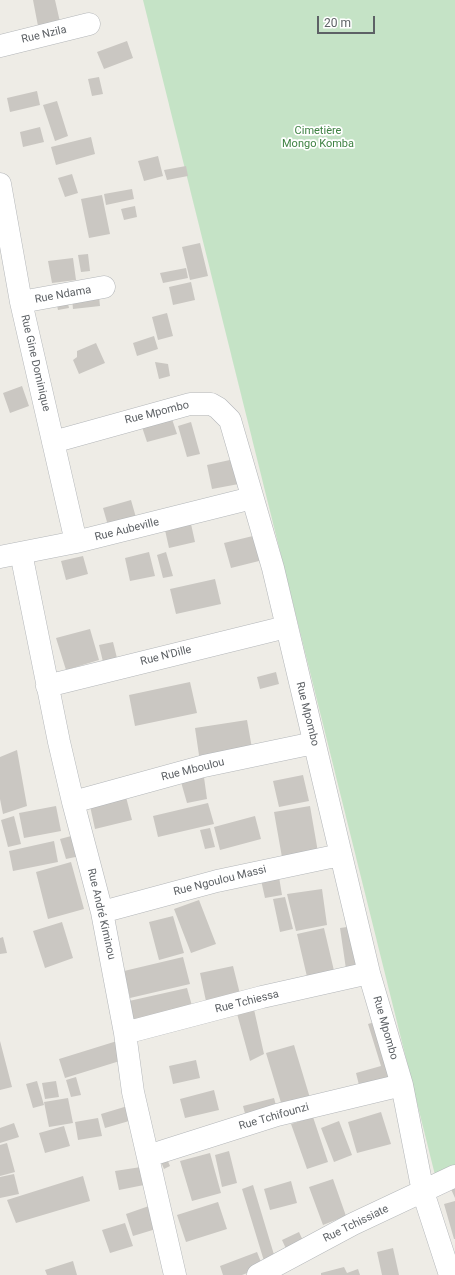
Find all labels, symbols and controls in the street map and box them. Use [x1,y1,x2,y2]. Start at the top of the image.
scale bar [319,8,377,34]
text: 20 m [324,16,351,30]
street label: Rue Nzila [20,23,68,47]
park label: Cimetière Mongo Komba [282,124,354,150]
street label: Rue Ndama [34,284,92,306]
street label: Rue Gine Dominique [17,313,53,413]
street label: Rue Mpombo [124,399,190,427]
street label: Rue Aubeville [94,516,160,544]
street label: Rue N'Dille [139,643,193,669]
street label: Rue Mpombo [293,681,321,747]
street label: Rue Mboulou [160,756,226,784]
street label: Rue Ngoulou Massi [172,863,268,899]
street label: Rue André Kiminou [84,867,118,961]
street label: Rue Tchiessa [214,988,280,1016]
street label: Rue Mpombo [370,995,400,1061]
street label: Rue Tchifounzi [237,1101,311,1133]
street label: Rue Tchissiate [321,1202,391,1246]

